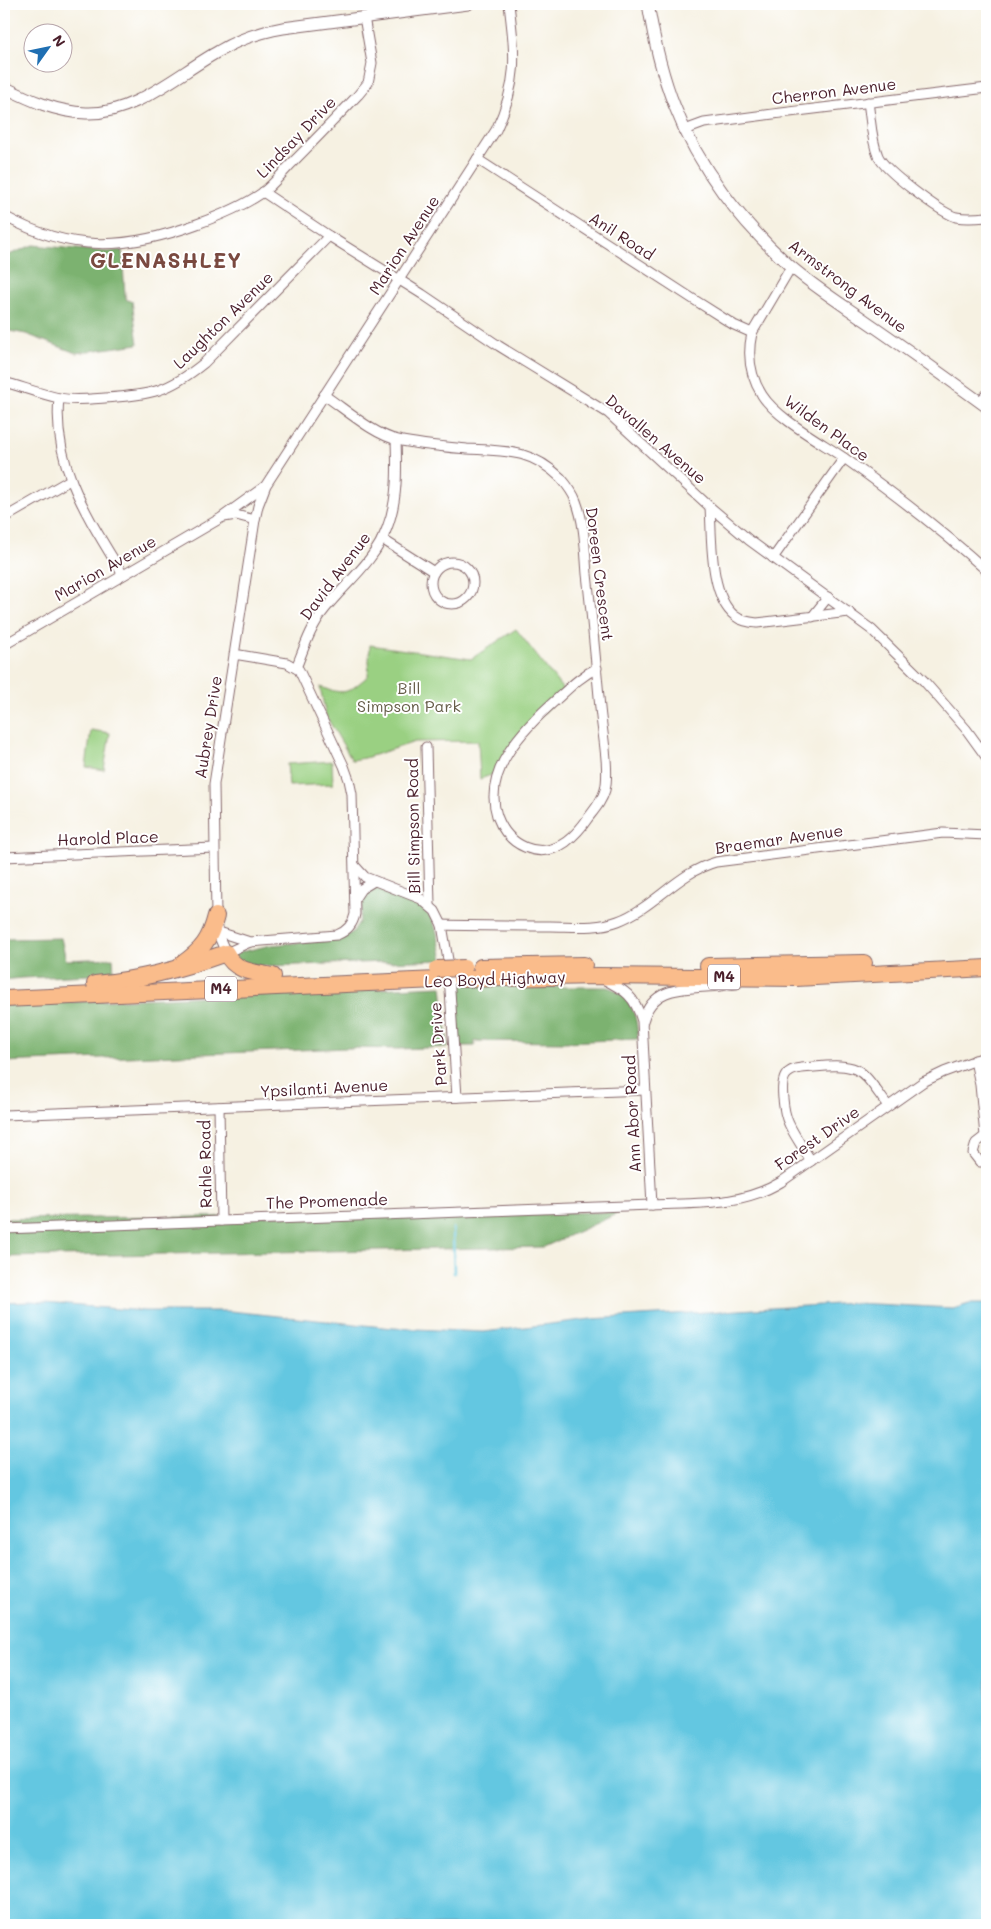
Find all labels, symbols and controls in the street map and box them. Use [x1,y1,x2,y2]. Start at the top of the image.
north arrow [22,22,72,72]
text: N [48,31,70,50]
street label: Cherron Avenue [771,72,897,109]
street label: Lindsay Drive [251,91,340,182]
street label: Marion Avenue [364,191,444,298]
street label: Anil Road [586,207,659,264]
street label: Armstrong Avenue [785,234,912,337]
district label: GLENASHLEY [90,246,242,273]
street label: Laughton Avenue [168,266,277,373]
street label: Davallen Avenue [602,389,711,488]
street label: Wilden Place [781,390,874,466]
street label: Doreen Crescent [582,506,619,642]
street label: David Avenue [295,527,375,624]
street label: Marion Avenue [50,530,160,605]
street label: Aubrey Drive [189,674,226,780]
park label: Bill Simpson Park [357,677,461,716]
street label: Bill Simpson Road [401,758,424,894]
street label: Braemar Avenue [714,819,844,858]
street label: Harold Place [57,825,159,850]
road number: M4 [708,964,740,990]
street label: Leo Boyd Highway [424,966,566,991]
road number: M4 [205,976,237,1002]
street label: Park Drive [424,1002,451,1087]
street label: Ann Abor Road [618,1055,645,1173]
street label: Ypsilanti Avenue [259,1074,389,1101]
street label: Forest Drive [770,1101,863,1174]
street label: Rahle Road [193,1120,216,1208]
street label: The Promenade [266,1188,388,1213]

